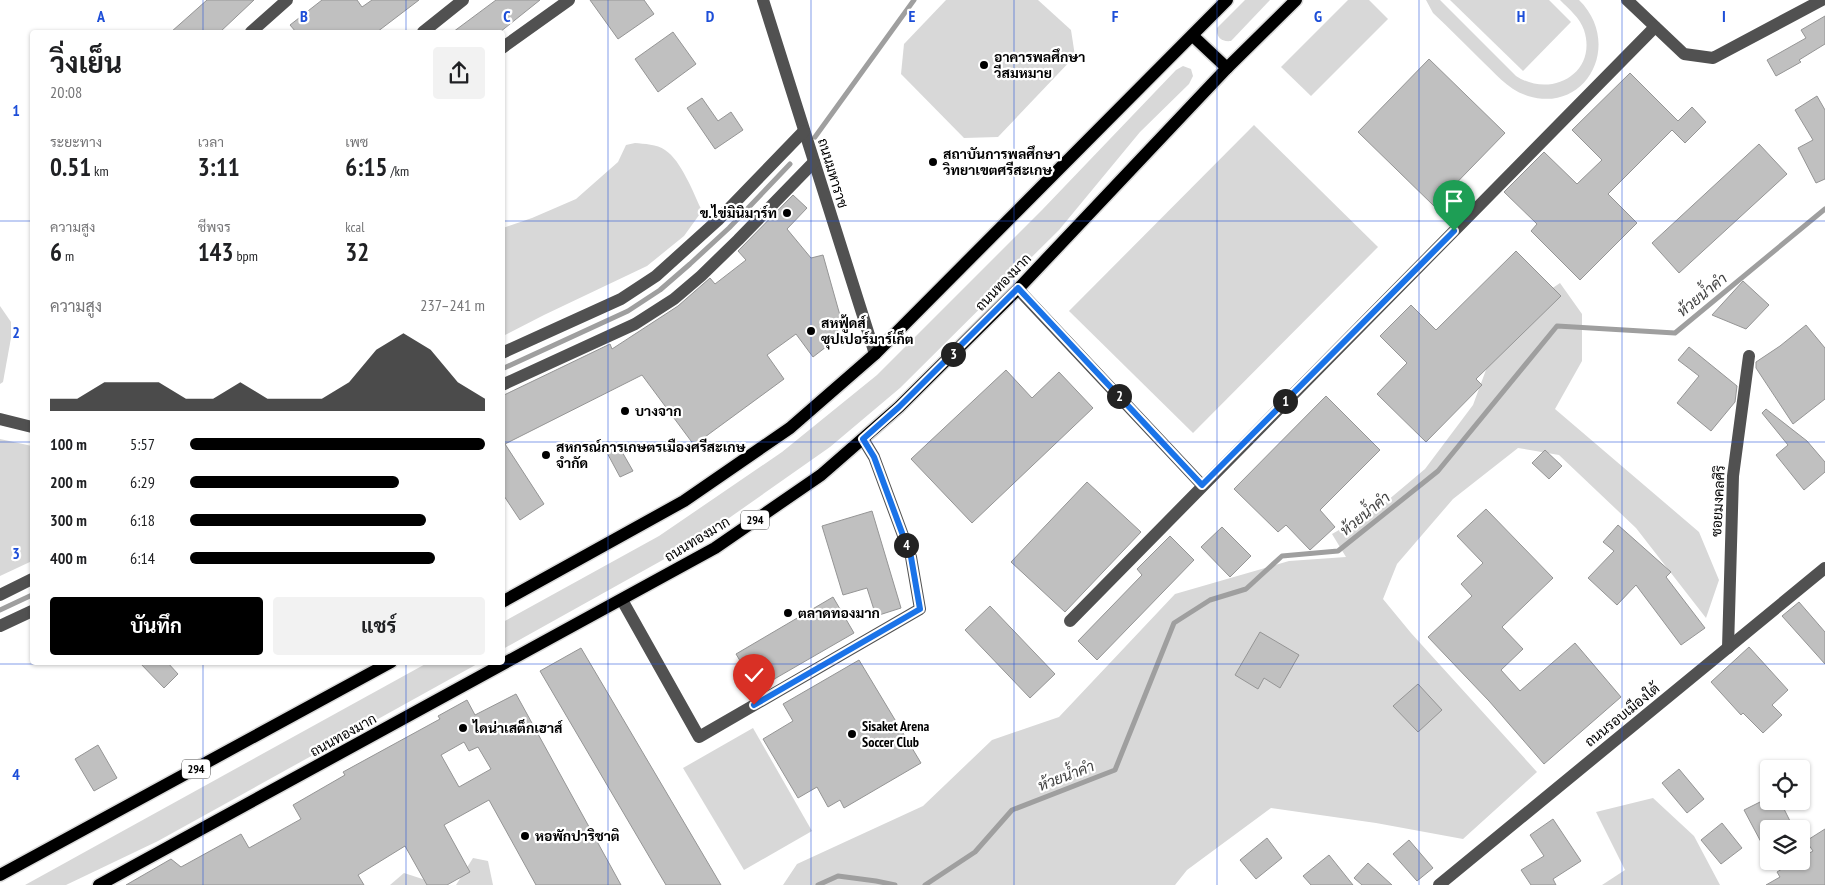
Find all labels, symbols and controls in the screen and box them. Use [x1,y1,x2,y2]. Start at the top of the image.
text: A [96,6,106,26]
text: B [300,6,308,26]
text: C [503,6,511,26]
text: D [706,6,715,26]
text: E [909,6,916,26]
text: F [1112,6,1119,26]
text: G [1314,6,1322,26]
text: H [1517,6,1525,26]
text: I [1722,6,1726,26]
text: วิ่งเย็น [50,44,122,81]
button: share [433,47,485,99]
place label: อาคารพลศึกษา วีสมหมาย [994,48,1085,82]
marker: อาคารพลศึกษา วีสมหมาย [978,59,990,71]
text: 20:08 [50,82,82,102]
text: 1 [12,100,20,120]
text: ระยะทาง [50,133,102,151]
text: เวลา [198,133,224,151]
text: เพซ [345,133,368,151]
street label: ถนนมหาราช [814,136,852,210]
place label: สถาบันการพลศึกษา วิทยาเขตศรีสะเกษ [942,145,1061,179]
text: 0.51 [50,151,91,183]
text: 3:11 [198,151,240,183]
text: 6:15 [345,151,387,183]
marker: สถาบันการพลศึกษา วิทยาเขตศรีสะเกษ [927,156,939,168]
text: km [91,162,109,180]
text: /km [387,162,409,180]
pin [1433,180,1475,231]
icon: arrive [1440,187,1468,215]
place label: ข.ไข่มินิมาร์ท [700,204,777,222]
marker: ข.ไข่มินิมาร์ท [781,207,793,219]
text: ความสูง [50,218,95,236]
text: ชีพจร [198,218,231,236]
text: kcal [345,218,364,236]
text: 6 [50,236,62,268]
text: 143 [198,236,234,268]
text: 32 [345,236,369,268]
text: m [62,247,74,265]
text: bpm [234,247,258,265]
street label: ถนนทองมาก [971,249,1035,315]
water label: ห้วยน้ำคำ [1671,266,1731,321]
text: 237–241 m [420,295,485,315]
text: ความสูง [50,296,102,316]
place label: สหฟู้ดส์ ซุปเปอร์มาร์เก็ต [821,314,914,350]
text: 2 [12,322,20,342]
marker: สหฟู้ดส์ ซุปเปอร์มาร์เก็ต [805,325,817,337]
pin: 3 [940,342,966,366]
text: 3 [950,345,957,363]
pin: 2 [1106,384,1132,408]
text: 2 [1116,387,1123,405]
pin: 1 [1272,388,1298,414]
text: 1 [1282,392,1289,410]
place label: บางจาก [635,402,682,420]
marker: บางจาก [619,405,631,417]
text: 100 m [50,434,87,454]
text: 5:57 [130,434,155,454]
place label: สหกรณ์การเกษตรเมืองศรีสะเกษ จำกัด [556,438,747,472]
marker: สหกรณ์การเกษตรเมืองศรีสะเกษ จำกัด [540,449,552,461]
street label: ซอยมงคลศิริ [1707,465,1729,537]
text: 200 m [50,472,87,492]
text: 6:29 [130,472,155,492]
water label: ห้วยน้ำคำ [1334,485,1394,540]
text: 300 m [50,510,87,530]
text: 6:18 [130,510,155,530]
road number: 294 [741,510,769,530]
street label: ถนนทองมาก [661,512,733,566]
pin: 4 [894,532,918,558]
text: 4 [903,536,910,554]
text: 3 [12,543,20,563]
text: 400 m [50,548,87,568]
text: 6:14 [130,548,155,568]
button: บันทึก [50,597,263,655]
button: แชร์ [273,597,485,655]
place label: ตลาดทองมาก [798,604,880,622]
marker: ตลาดทองมาก [782,607,794,619]
pin [733,654,775,705]
icon: check [740,661,768,689]
street label: ถนนรอบเมืองใต้ [1581,679,1664,751]
street label: ถนนทองมาก [307,709,379,761]
place label: Sisaket Arena Soccer Club [862,717,929,751]
place label: ไดน่าเสต็กเฮาส์ [472,718,564,737]
marker: ไดน่าเสต็กเฮาส์ [457,722,469,734]
marker: Sisaket Arena Soccer Club [846,728,858,740]
water label: ห้วยน้ำคำ [1034,753,1097,795]
road number: 294 [182,760,210,779]
map controls [1760,760,1810,870]
button: locate [1760,760,1810,810]
text: 4 [12,764,20,784]
button: layers [1760,820,1810,870]
place label: หอพักปาริชาติ [535,827,620,845]
marker: หอพักปาริชาติ [519,830,531,842]

